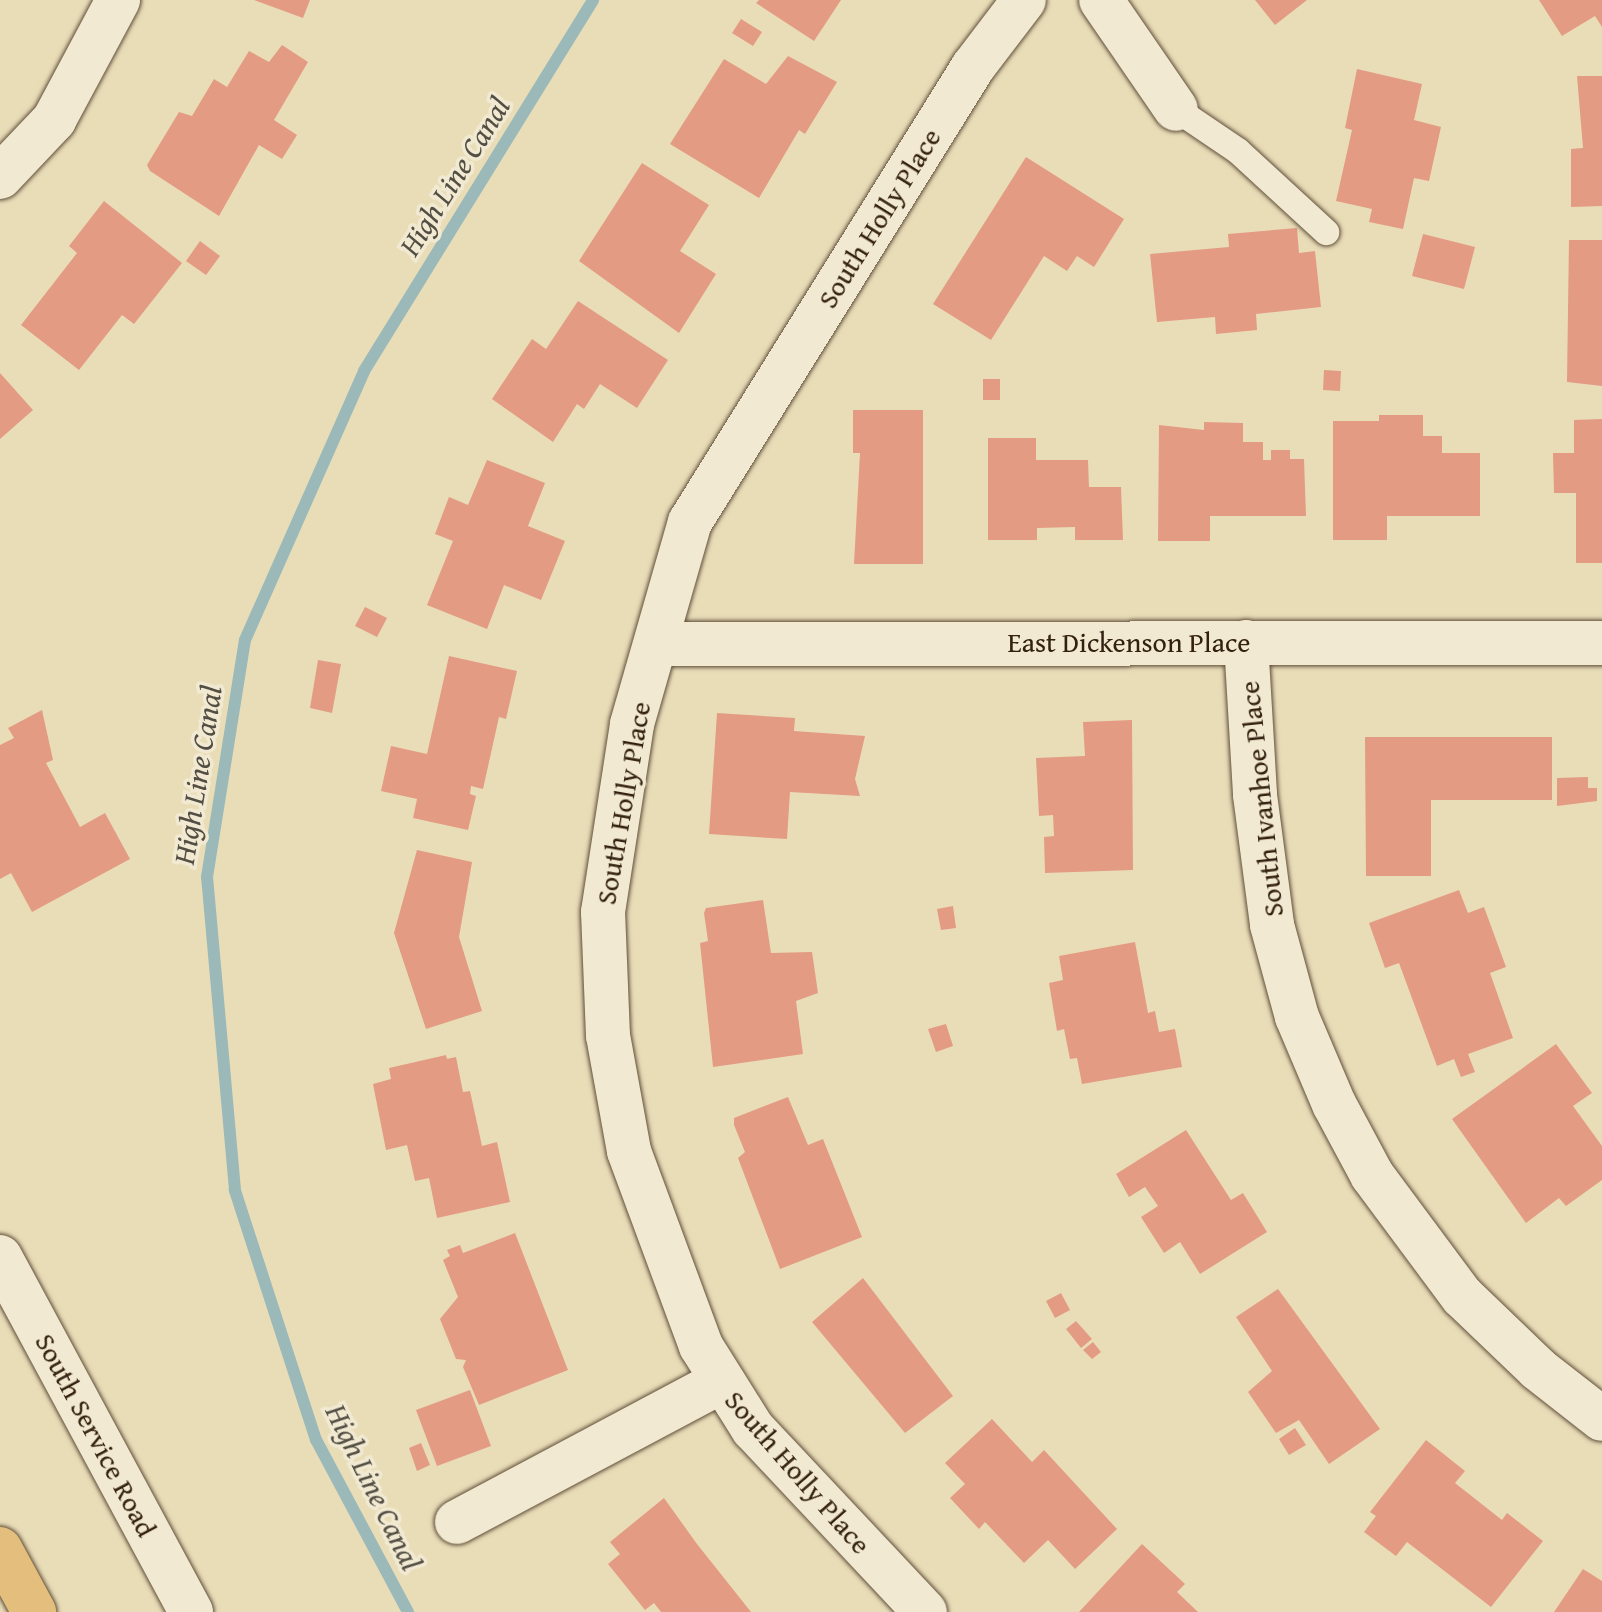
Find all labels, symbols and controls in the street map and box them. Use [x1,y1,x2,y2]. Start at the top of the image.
water label: High Line Canal [391,90,517,262]
street label: South Holly Place [810,122,948,314]
street label: East Dickenson Place [1008,625,1250,659]
street label: South Ivanhoe Place [1232,679,1290,919]
water label: High Line Canal [165,683,229,867]
street label: South Holly Place [589,699,657,907]
street label: South Service Road [28,1328,164,1542]
street label: South Holly Place [718,1384,878,1560]
water label: High Line Canal [318,1398,430,1576]

